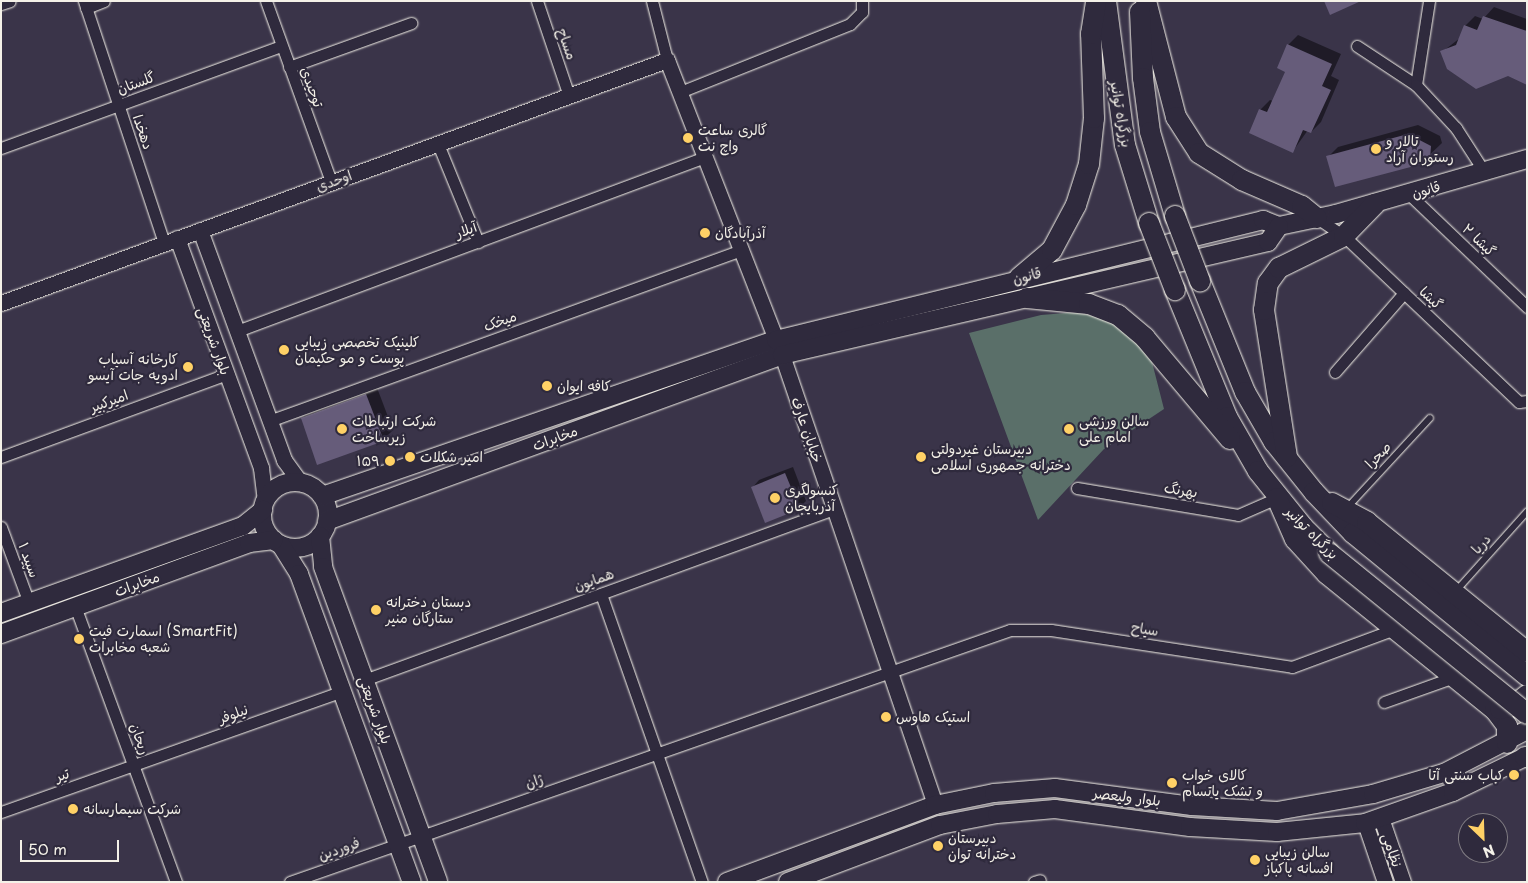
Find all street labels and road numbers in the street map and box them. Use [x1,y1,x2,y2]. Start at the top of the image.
street label: مساح [554,26,580,62]
street label: توحیدی [297,65,327,109]
street label: گلستان [115,68,157,98]
street label: بزرگراه توانیر [1107,79,1135,149]
street label: دهخدا [129,112,157,152]
street label: اوحدی [314,167,354,195]
street label: قانون [1410,178,1442,202]
street label: آیلار [453,218,479,242]
street label: گیشا ۲ [1459,220,1499,260]
street label: قانون [1011,264,1043,288]
street label: گیشا [1416,283,1446,313]
street label: بلوار شریعتى [194,305,234,377]
street label: میخک [481,307,519,335]
street label: امیرکبیر [88,386,130,416]
street label: خیابان عارف [788,395,826,465]
street label: مخابرات [530,422,580,454]
street label: صحرا [1362,438,1394,472]
street label: بهرنگ [1163,479,1199,501]
street label: بزرگراه توانیر [1282,503,1342,563]
street label: دریا [1468,531,1494,557]
street label: سپید ۱ [15,540,43,580]
street label: همایون [572,565,616,595]
street label: مخابرات [112,568,162,600]
street label: سیاح [1130,619,1160,639]
street label: بلوار شریعتى [355,674,395,746]
street label: نیلوفر [216,701,250,727]
street label: ریحان [127,721,153,757]
street label: تیر [53,765,71,785]
street label: ژان [523,770,545,792]
street label: بلوار ولیعصر [1092,785,1162,809]
street label: نظامی [1378,831,1406,869]
street label: فروردین [316,834,362,864]

